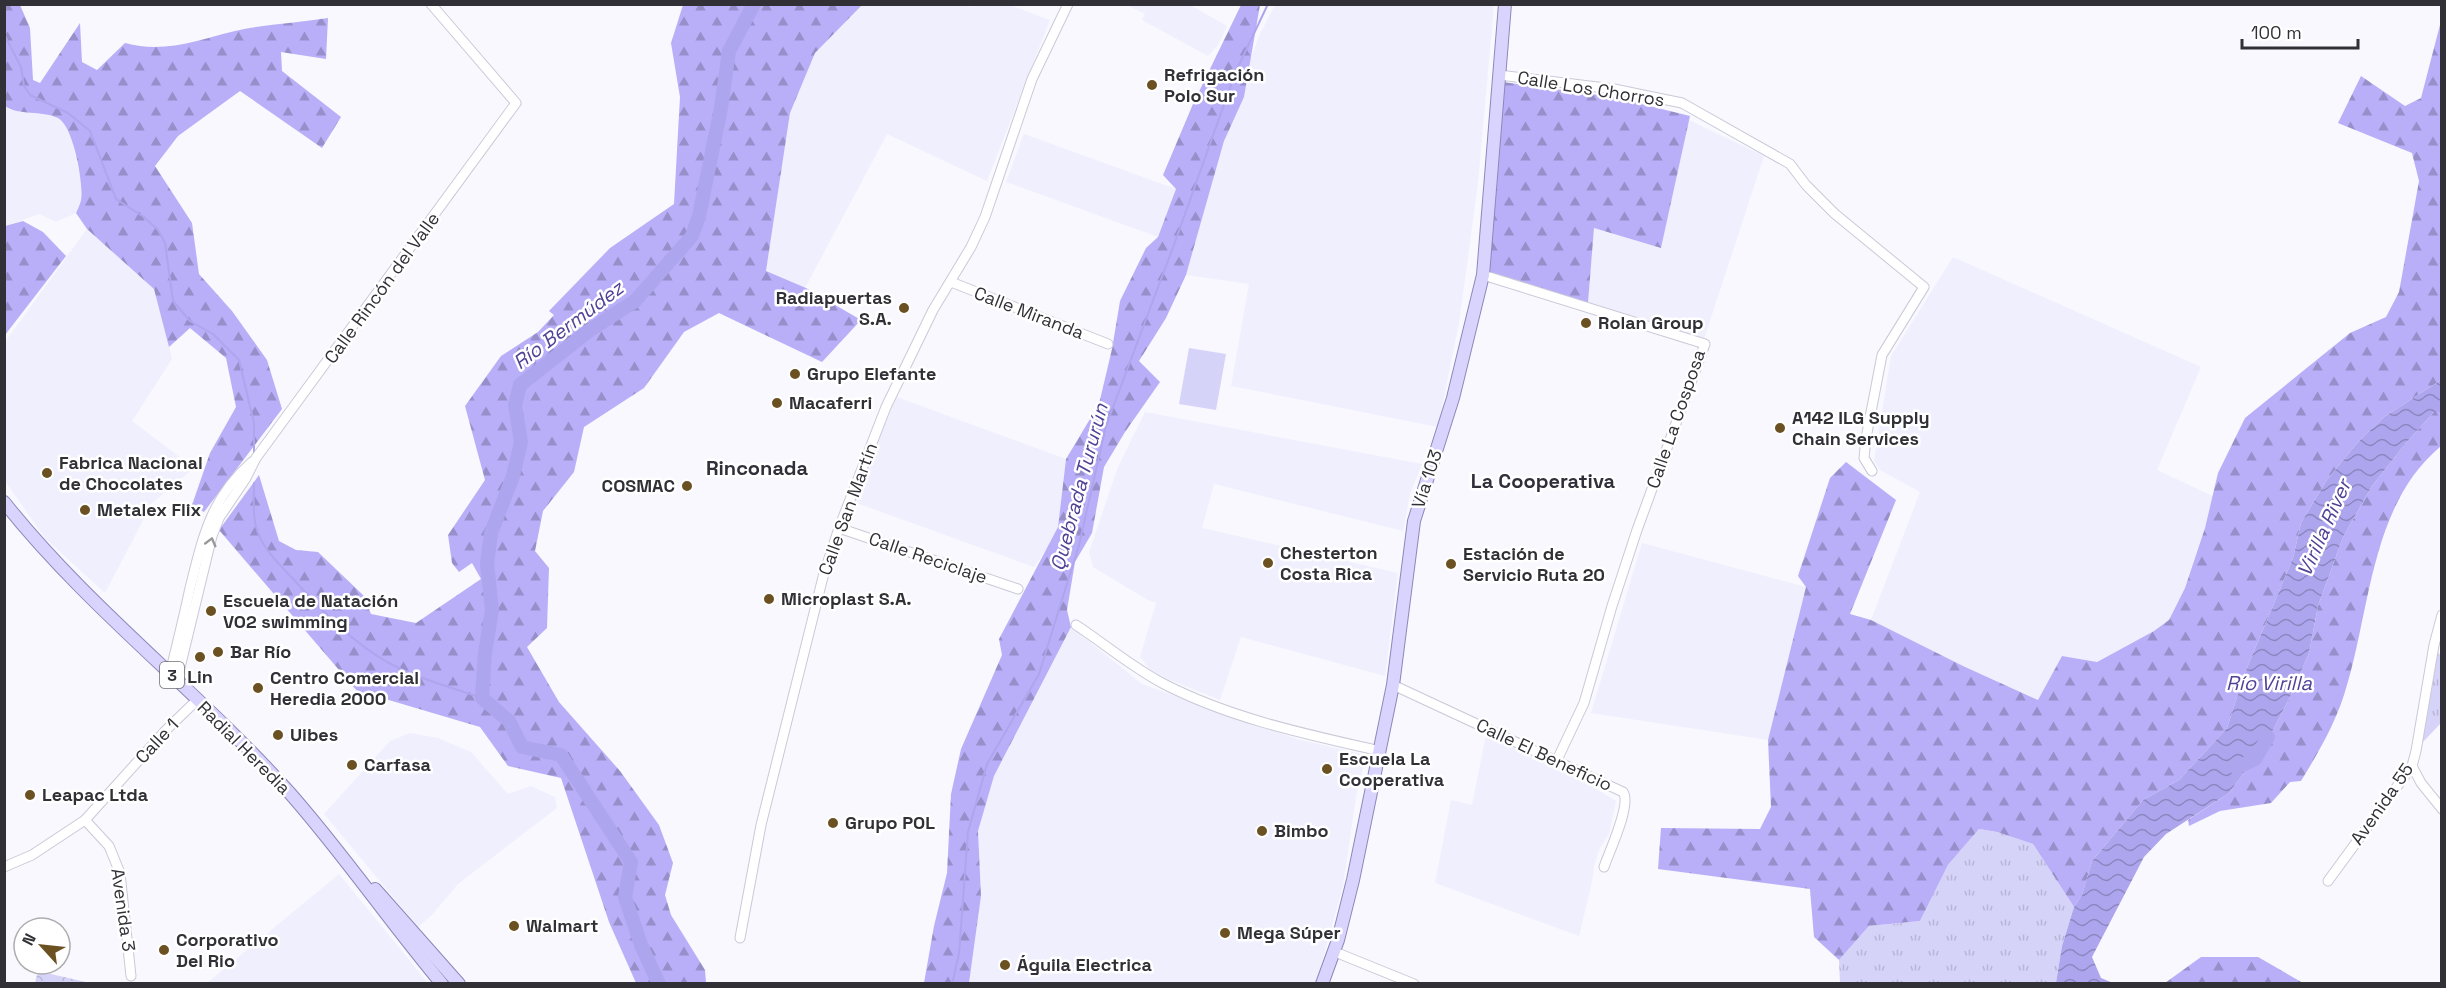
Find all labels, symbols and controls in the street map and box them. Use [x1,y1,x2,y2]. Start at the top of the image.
scale bar [2242,12,2358,50]
text: 100 m [2251,21,2302,44]
place label: Refrigación Polo Sur [1164,63,1264,107]
street label: Calle Los Chorros [1516,66,1666,111]
marker: Refrigación Polo Sur [1145,78,1159,92]
street label: Calle Rincón del Valle [319,207,444,368]
water label: Río Bermúdez [508,274,630,375]
street label: Calle Miranda [971,281,1087,344]
place label: Radiapuertas S.A. [776,286,892,330]
marker: Radiapuertas S.A. [897,301,911,315]
place label: Rolan Group [1598,311,1704,334]
marker: Rolan Group [1579,316,1593,330]
street label: Calle La Cosposa [1641,346,1710,491]
place label: Grupo Elefante [807,362,936,385]
marker: Grupo Elefante [788,367,802,381]
place label: Macaferri [789,391,872,414]
marker: Macaferri [770,396,784,410]
water label: Quebrada Tururún [1044,400,1114,573]
place label: A142 ILG Supply Chain Services [1792,406,1930,450]
marker: A142 ILG Supply Chain Services [1773,421,1787,435]
street label: Calle San Martín [813,439,882,578]
street label: Vía 103 [1406,447,1447,511]
place label: Fabrica Nacional de Chocolates [59,451,203,495]
district label: Rinconada [706,455,809,481]
marker: Fabrica Nacional de Chocolates [40,466,54,480]
district label: La Cooperativa [1471,468,1616,494]
water label: Virilla River [2291,473,2358,581]
place label: COSMAC [602,474,675,497]
marker: COSMAC [680,479,694,493]
place label: Metalex Flix [97,498,202,521]
marker: Metalex Flix [78,503,92,517]
street label: Calle Reciclaje [866,526,990,589]
one-way arrow [204,537,216,548]
place label: Chesterton Costa Rica [1280,541,1378,585]
place label: Estación de Servicio Ruta 20 [1463,542,1605,586]
marker: Chesterton Costa Rica [1261,556,1275,570]
marker: Estación de Servicio Ruta 20 [1444,557,1458,571]
place label: Microplast S.A. [781,587,912,610]
place label: Escuela de Natación VO2 swimming [223,589,398,633]
marker: Microplast S.A. [762,592,776,606]
marker: Escuela de Natación VO2 swimming [204,604,218,618]
place label: Bar Río [230,640,291,663]
marker: Bar Río [211,645,225,659]
marker: Lin [193,650,207,664]
road number: 3 [160,662,184,688]
place label: Lin [187,665,213,688]
place label: Centro Comercial Heredia 2000 [270,666,419,710]
water label: Río Virilla [2226,670,2312,696]
marker: Centro Comercial Heredia 2000 [251,681,265,695]
street label: Radial Heredia [193,696,296,799]
street label: Calle 1 [130,713,183,768]
street label: Calle El Beneficio [1473,713,1616,796]
place label: Uibes [290,723,338,746]
marker: Uibes [271,728,285,742]
place label: Escuela La Cooperativa [1339,747,1445,791]
place label: Carfasa [364,753,432,776]
marker: Carfasa [345,758,359,772]
street label: Avenida 55 [2345,758,2418,849]
marker: Escuela La Cooperativa [1320,762,1334,776]
place label: Leapac Ltda [42,783,149,806]
marker: Leapac Ltda [23,788,37,802]
place label: Grupo POL [845,811,935,834]
marker: Grupo POL [826,816,840,830]
place label: Bimbo [1274,819,1329,842]
marker: Bimbo [1255,824,1269,838]
street label: Avenida 3 [106,867,141,953]
place label: Walmart [526,914,598,937]
north arrow [12,916,72,976]
marker: Walmart [507,919,521,933]
place label: Mega Súper [1237,921,1341,944]
marker: Mega Súper [1218,926,1232,940]
place label: Corporativo Del Rio [176,928,279,972]
text: N [17,930,41,949]
marker: Corporativo Del Rio [157,943,171,957]
place label: Águila Electrica [1017,953,1153,976]
marker: Águila Electrica [998,958,1012,972]

